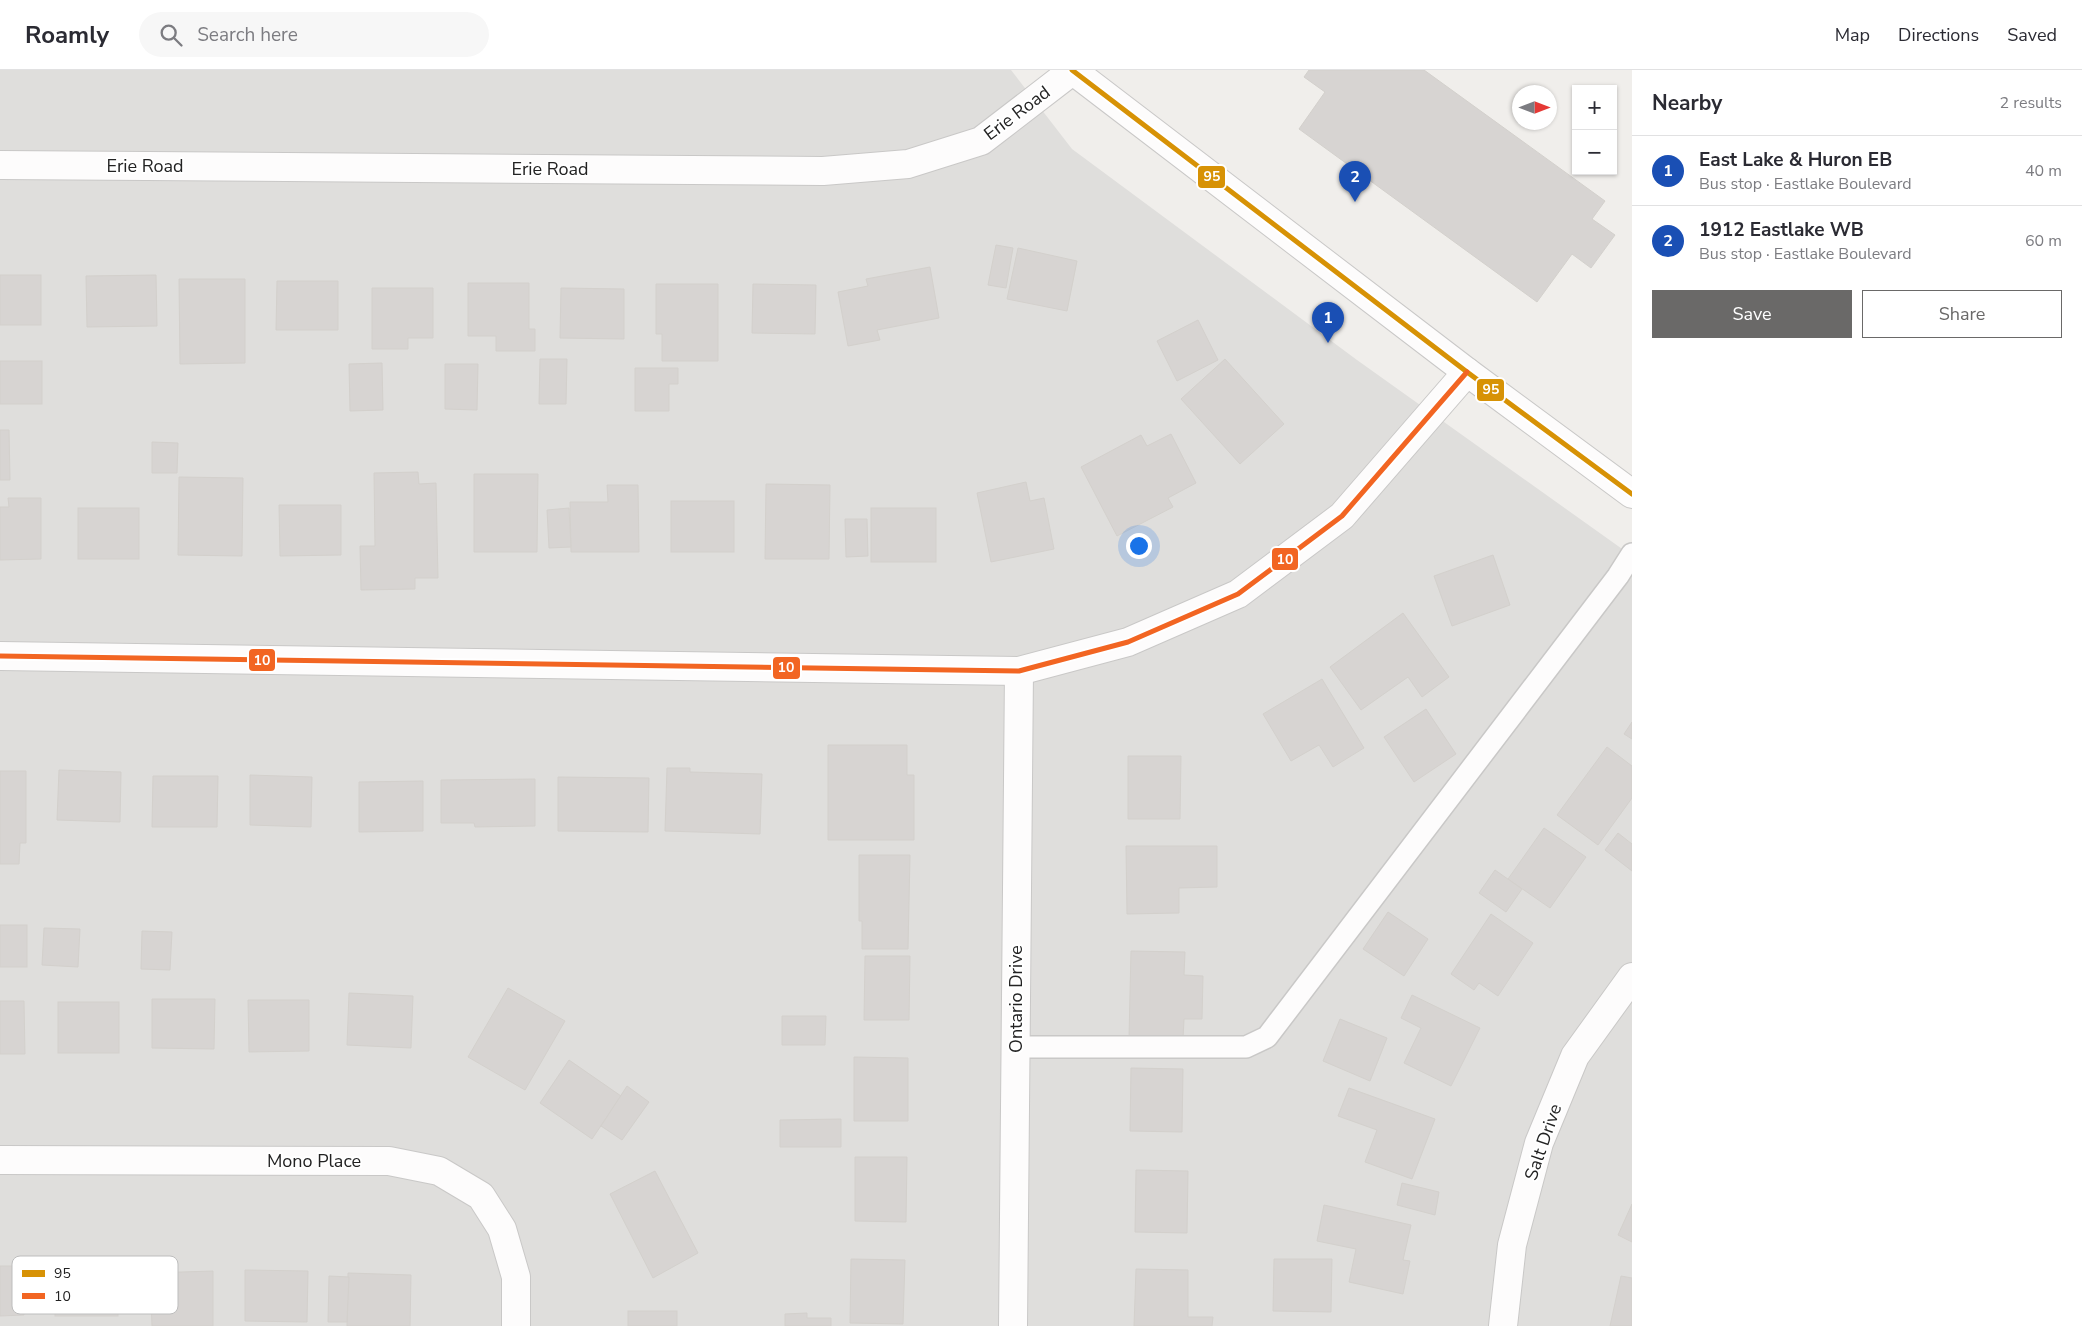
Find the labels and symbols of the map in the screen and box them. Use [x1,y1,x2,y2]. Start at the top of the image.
street label: Erie Road [979,80,1055,146]
north arrow [1512,85,1557,130]
street label: Erie Road [106,154,184,178]
street label: Erie Road [511,157,589,181]
pin: 2 [1339,161,1371,202]
line badge: 95 [1197,165,1226,189]
text: 95 [1204,167,1220,186]
pin: 1 [1312,302,1344,343]
line badge: 95 [1476,378,1505,402]
text: 95 [1483,380,1499,399]
your location [1126,533,1152,559]
line badge: 10 [1271,547,1299,571]
text: 10 [1277,550,1293,569]
line badge: 10 [248,648,276,672]
text: 10 [254,651,270,670]
line badge: 10 [772,656,801,680]
text: 10 [778,658,794,677]
street label: Ontario Drive [1004,945,1028,1053]
street label: Salt Drive [1519,1101,1567,1183]
street label: Mono Place [267,1149,361,1173]
legend [12,1256,178,1314]
text: 95 [54,1264,71,1283]
text: 10 [54,1287,71,1306]

